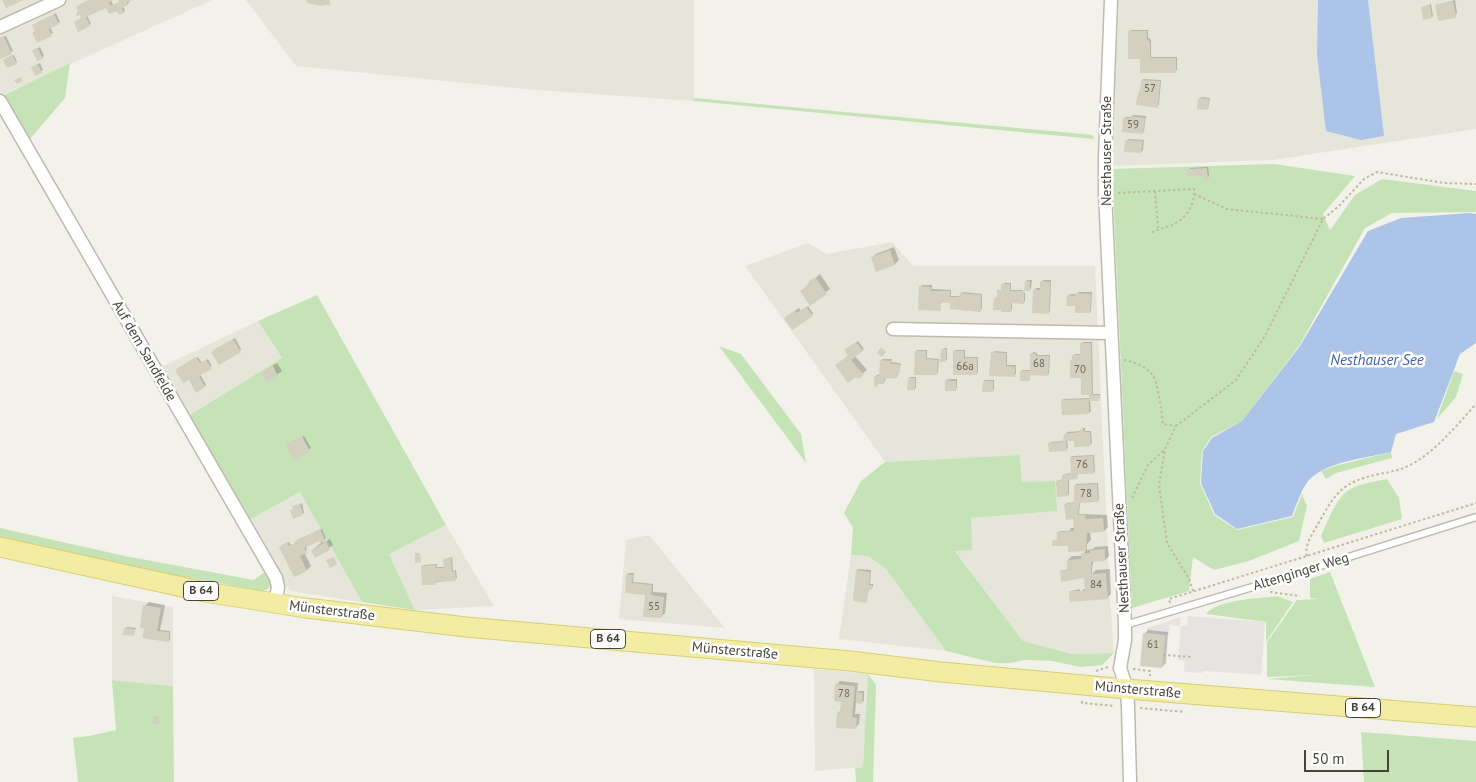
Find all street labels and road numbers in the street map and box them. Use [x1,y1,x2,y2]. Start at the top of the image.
street label: Nesthauser Straße [1099,96,1115,206]
street label: Auf dem Sandfelde [108,298,180,404]
street label: Nesthauser Straße [1111,503,1133,613]
street label: Altenginger Weg [1251,549,1351,595]
road number: B 64 [184,582,218,600]
street label: Münsterstraße [288,597,376,625]
road number: B 64 [590,630,626,648]
street label: Münsterstraße [691,639,779,663]
street label: Münsterstraße [1094,678,1182,702]
road number: B 64 [1346,698,1380,718]

